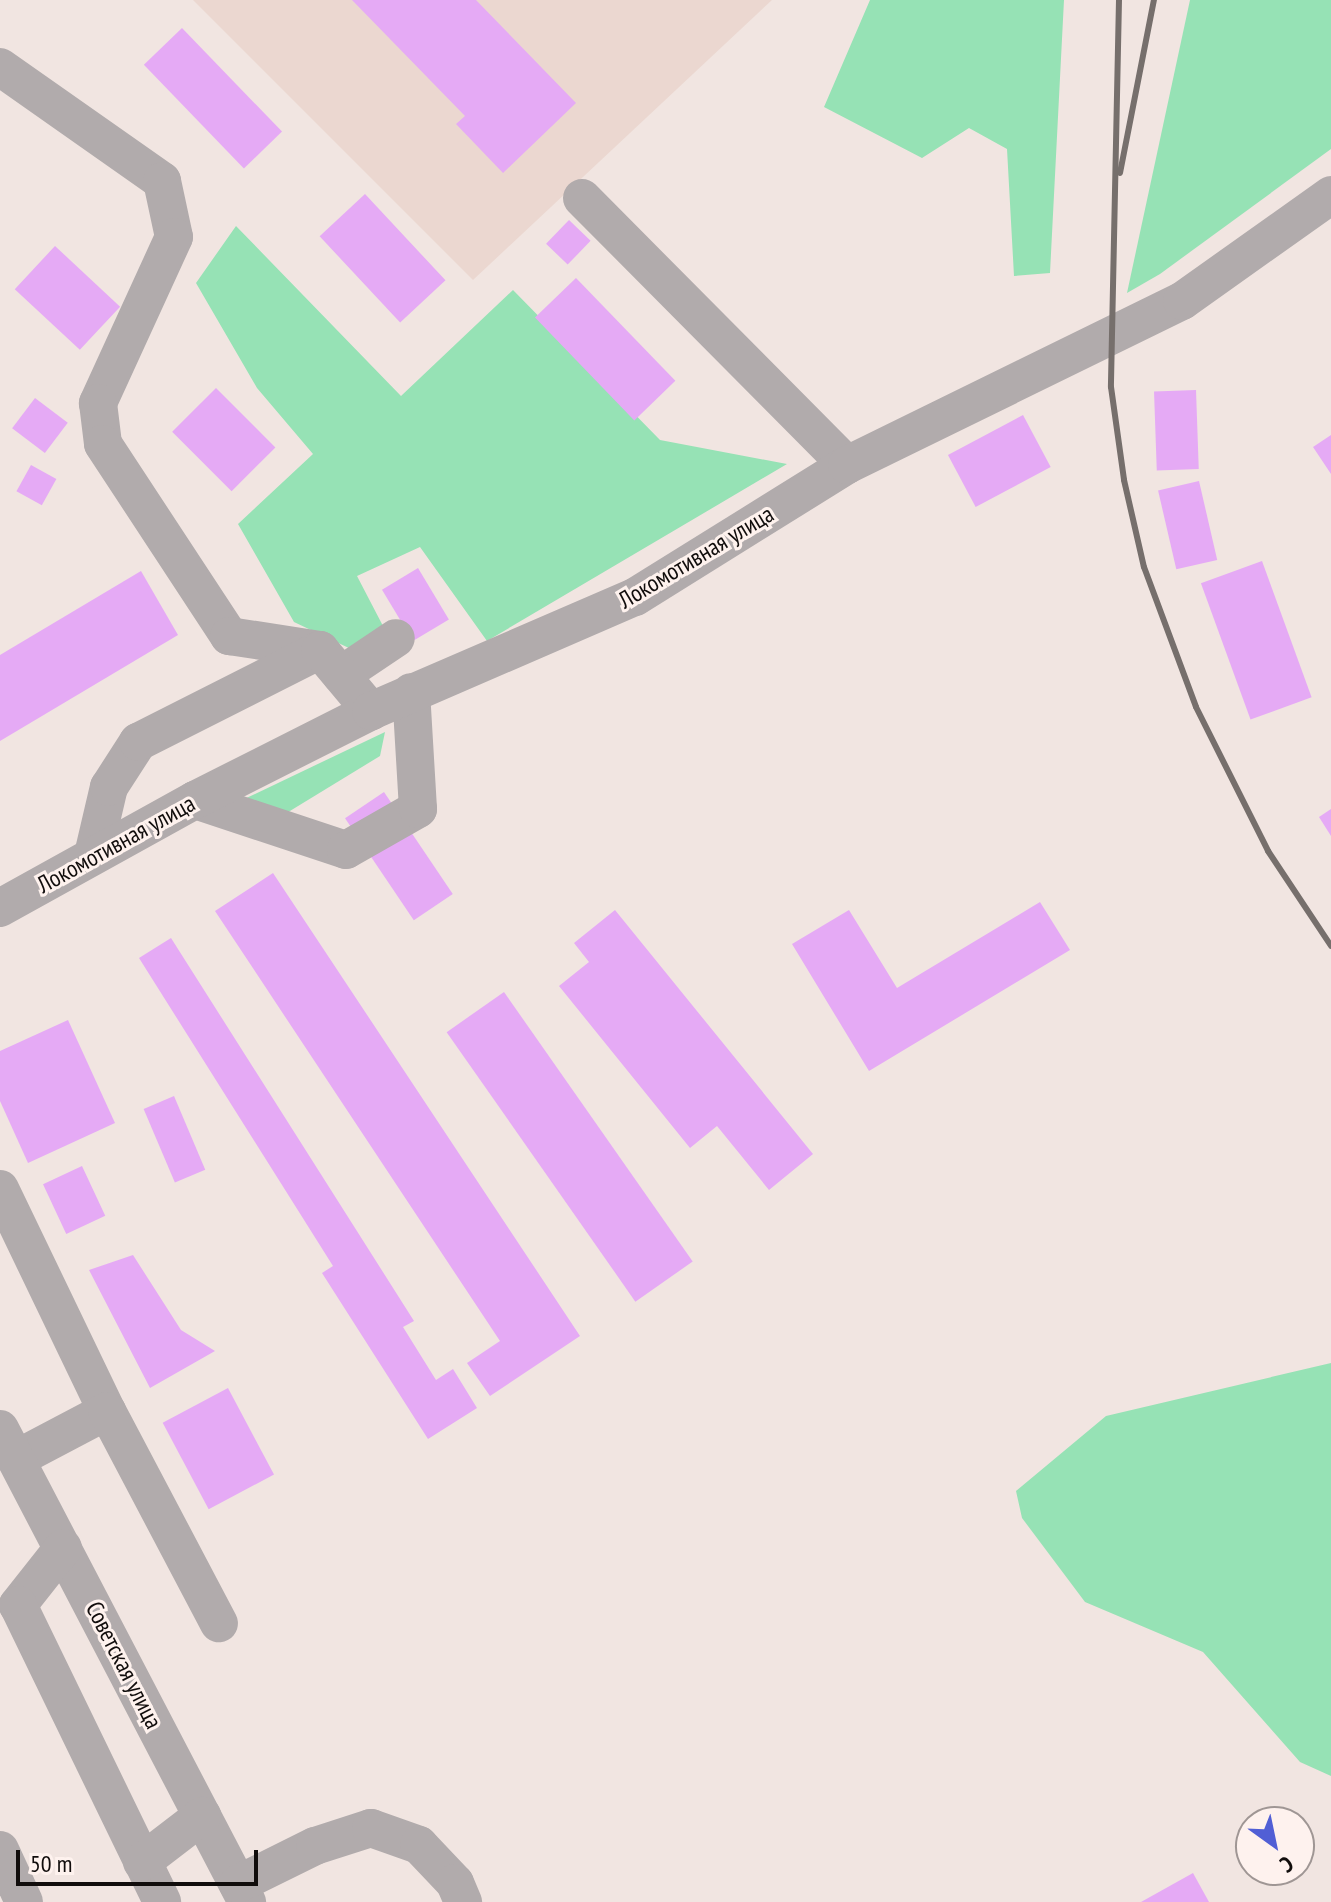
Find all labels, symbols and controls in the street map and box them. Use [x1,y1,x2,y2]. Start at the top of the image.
street label: Локомотивная улица [613,499,779,615]
street label: Локомотивная улица [32,789,200,899]
street label: Советская улица [80,1597,168,1733]
north arrow [1235,1806,1315,1886]
scale bar [20,1834,262,1884]
text: 50 m [30,1848,72,1879]
text: С [1275,1850,1299,1879]

